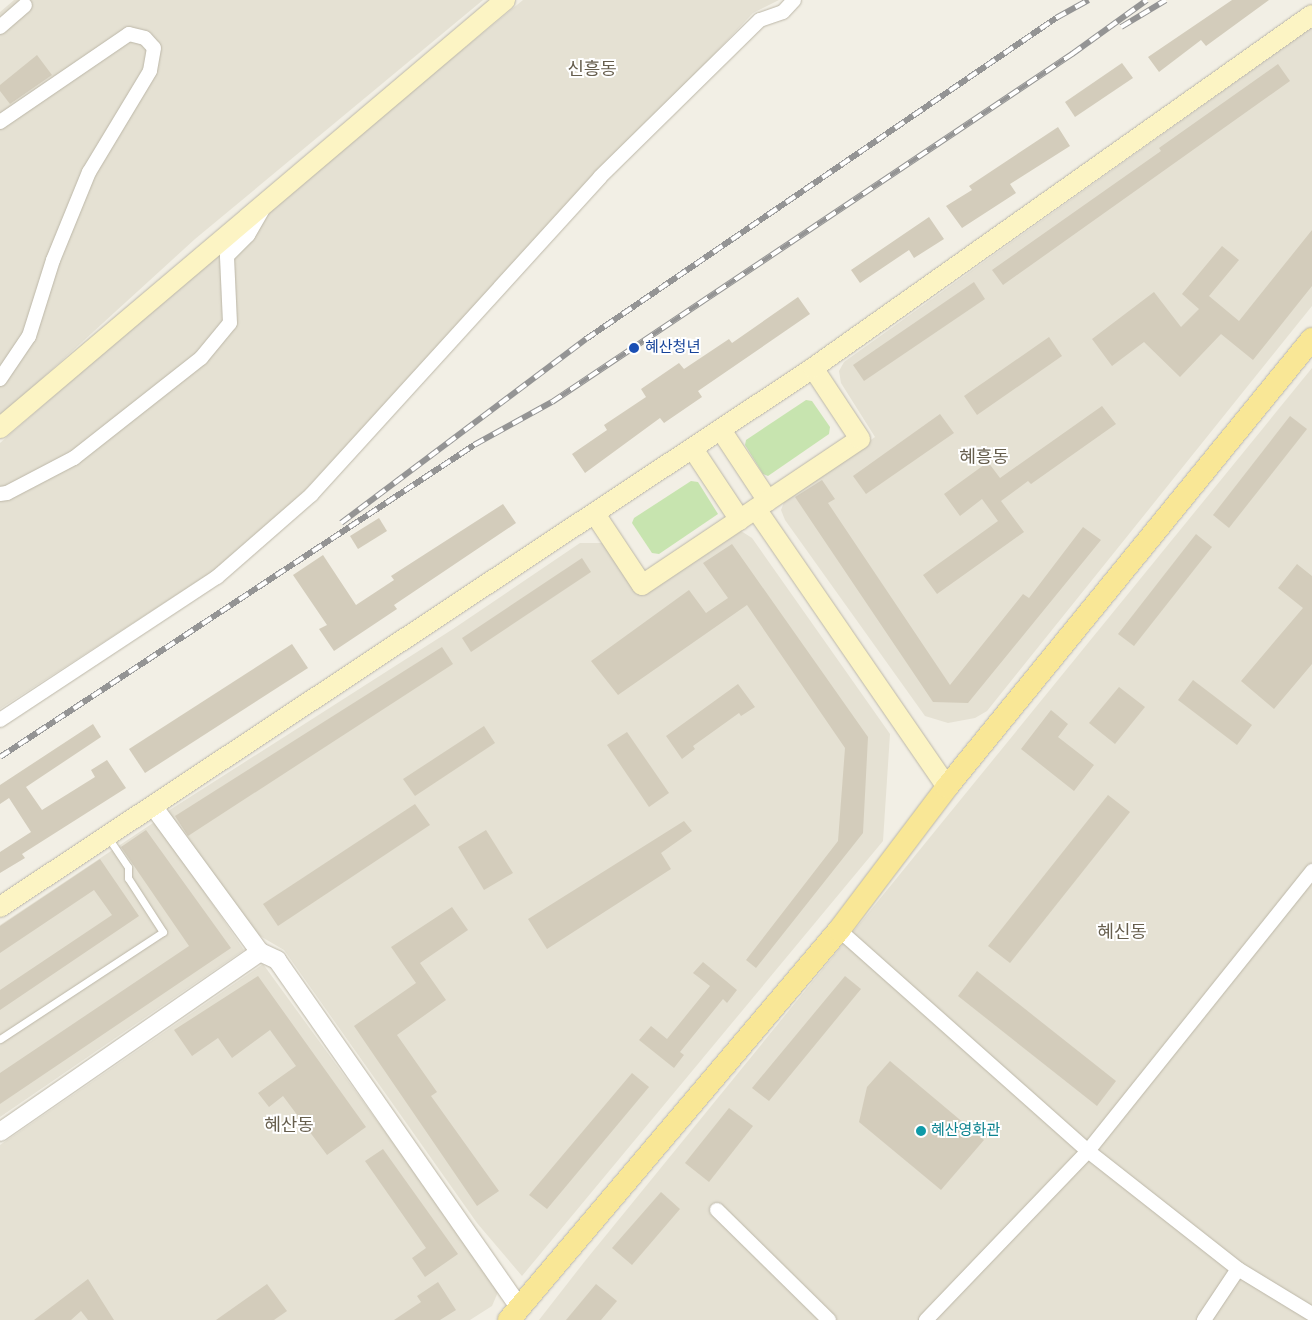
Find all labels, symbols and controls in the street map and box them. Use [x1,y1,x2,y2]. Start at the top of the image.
district label: 신흥동 [567,58,617,80]
place label: 혜산청년 [645,339,700,357]
marker: 혜산청년 [627,341,641,355]
district label: 혜흥동 [959,446,1009,468]
district label: 혜신동 [1097,921,1147,943]
district label: 혜산동 [264,1114,314,1136]
place label: 혜산영화관 [931,1122,1000,1140]
marker: 혜산영화관 [915,1125,927,1137]

